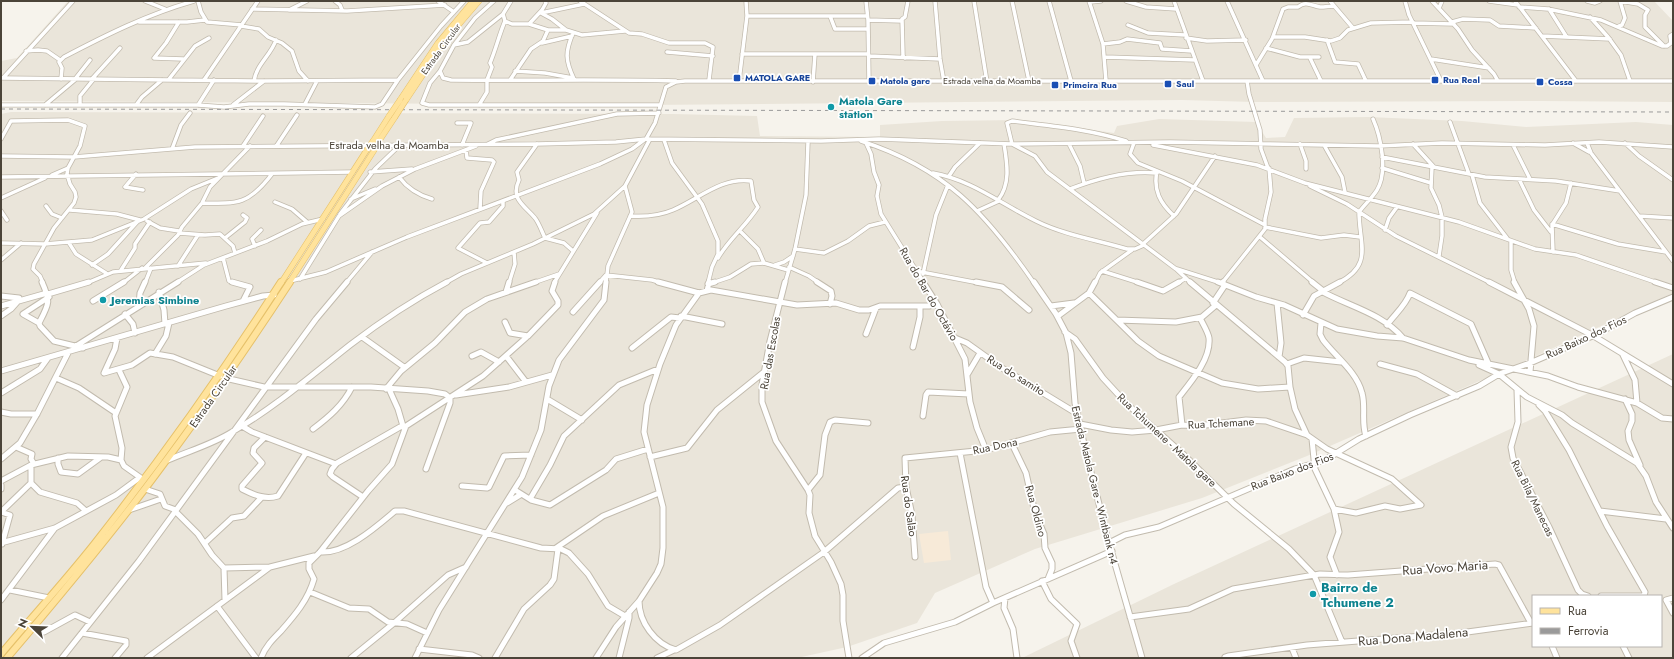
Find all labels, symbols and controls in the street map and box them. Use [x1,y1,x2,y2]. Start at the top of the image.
street label: Estrada Circular [418,20,464,77]
place label: MATOLA GARE [745,71,810,84]
marker: MATOLA GARE [732,73,742,83]
place label: Rua Real [1443,73,1480,86]
place label: Matola gare [880,74,930,87]
street label: Estrada velha da Moamba [943,74,1041,87]
marker: Rua Real [1430,75,1440,85]
place label: Cossa [1548,75,1573,88]
marker: Matola gare [867,76,877,86]
place label: Saul [1176,77,1194,90]
marker: Cossa [1535,77,1545,87]
place label: Primeira Rua [1063,78,1117,91]
marker: Saul [1163,79,1173,89]
marker: Primeira Rua [1050,80,1060,90]
place label: Matola Gare station [839,93,902,122]
marker: Matola Gare station [826,102,836,112]
street label: Estrada velha da Moamba [329,137,449,153]
street label: Rua do Bar do Octávio [896,244,962,344]
place label: Jeremias Simbine [109,292,199,308]
marker: Jeremias Simbine [98,295,108,305]
street label: Rua Baixo dos Fios [1543,311,1629,363]
street label: Rua das Escolas [756,315,784,391]
street label: Rua do samito [984,351,1048,399]
street label: Estrada Circular [185,361,241,431]
street label: Rua Tchumene - Matola gare [1114,390,1221,491]
street label: Estrada Matola Gare - Wintbank n4 [1068,404,1123,567]
street label: Rua Tchemane [1187,413,1255,433]
street label: Rua Dona [971,433,1019,459]
street label: Rua Baixo dos Fios [1248,448,1336,494]
street label: Rua Bila/Manecas [1507,457,1559,540]
street label: Rua do Salão [897,475,921,537]
street label: Rua Oldino [1021,483,1051,539]
street label: Rua Vovo Maria [1401,555,1489,580]
place label: Bairro de Tchumene 2 [1321,578,1394,612]
marker: Bairro de Tchumene 2 [1308,589,1318,599]
legend [1532,595,1662,647]
text: Rua [1568,602,1587,620]
north arrow [12,607,52,647]
text: N [14,616,32,630]
street label: Rua Dona Madalena [1357,622,1469,651]
text: Ferrovia [1568,622,1609,640]

